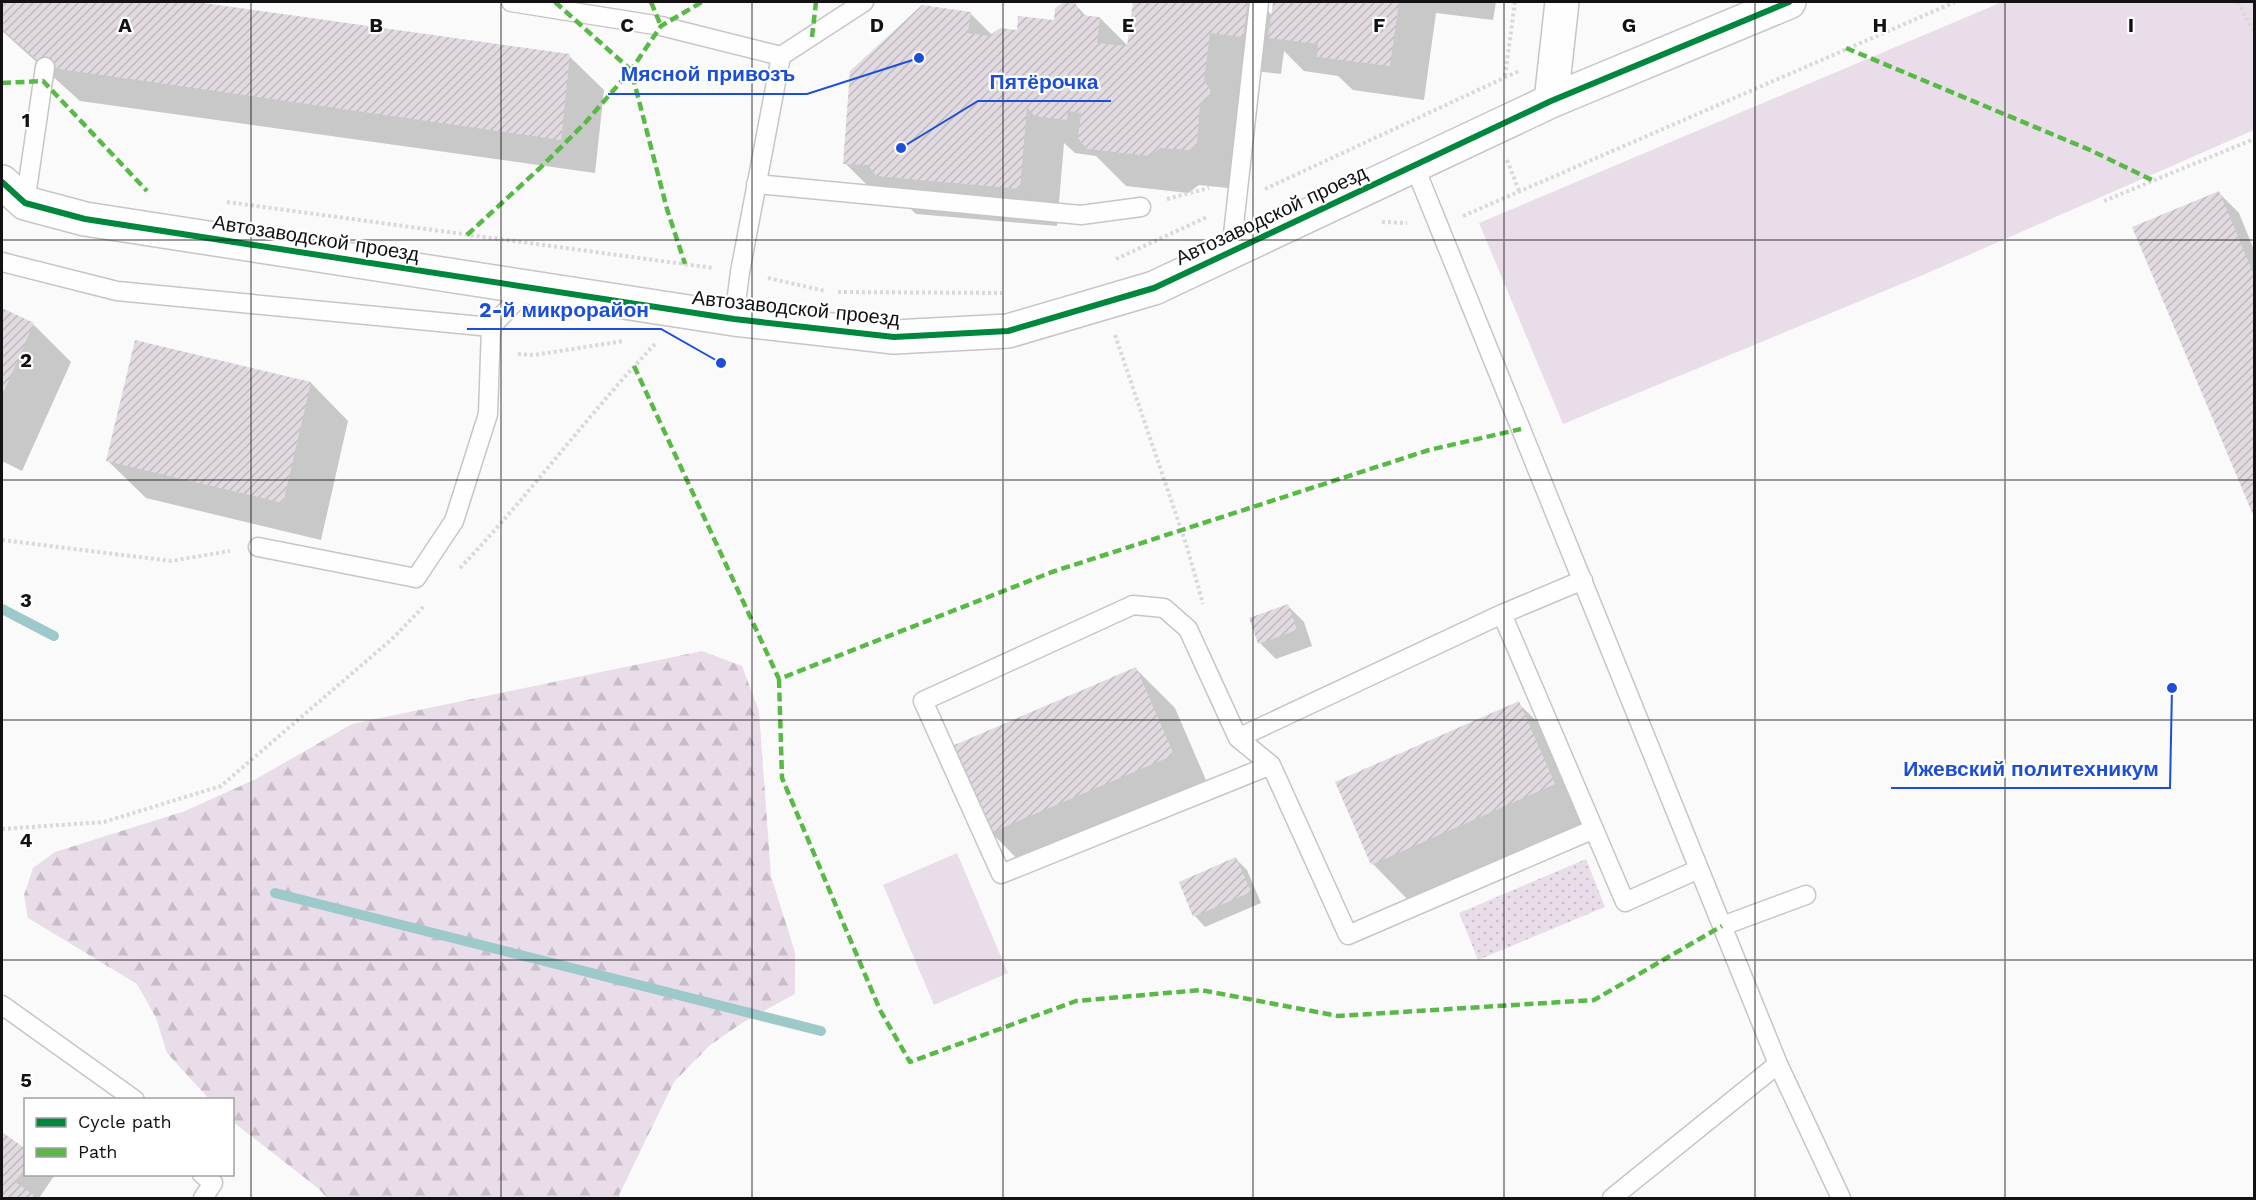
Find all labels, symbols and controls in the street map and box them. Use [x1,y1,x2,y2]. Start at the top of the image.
text: A [118,13,132,37]
text: B [369,13,383,37]
text: C [620,13,634,37]
text: D [870,13,884,37]
text: E [1122,13,1134,37]
text: F [1373,13,1385,37]
text: G [1622,13,1636,37]
text: H [1873,13,1887,37]
text: I [2128,13,2134,37]
callout: Мясной привозъ [608,55,807,94]
text: Мясной привозъ [621,61,795,86]
callout: Пятёрочка [978,62,1111,101]
text: Пятёрочка [990,69,1099,94]
text: 1 [22,108,30,132]
street label: Автозаводской проезд [1171,160,1371,270]
street label: Автозаводской проезд [211,210,421,266]
street label: Автозаводской проезд [691,285,901,331]
callout: 2-й микрорайон [467,290,661,329]
text: 2-й микрорайон [479,297,649,322]
text: 2 [20,348,32,372]
text: 3 [20,588,32,612]
callout: Ижевский политехникум [1891,749,2170,788]
text: Ижевский политехникум [1903,756,2159,781]
text: 4 [20,828,33,852]
text: 5 [20,1068,32,1092]
legend [24,1098,234,1176]
text: Cycle path [78,1111,172,1132]
text: Path [78,1141,118,1162]

